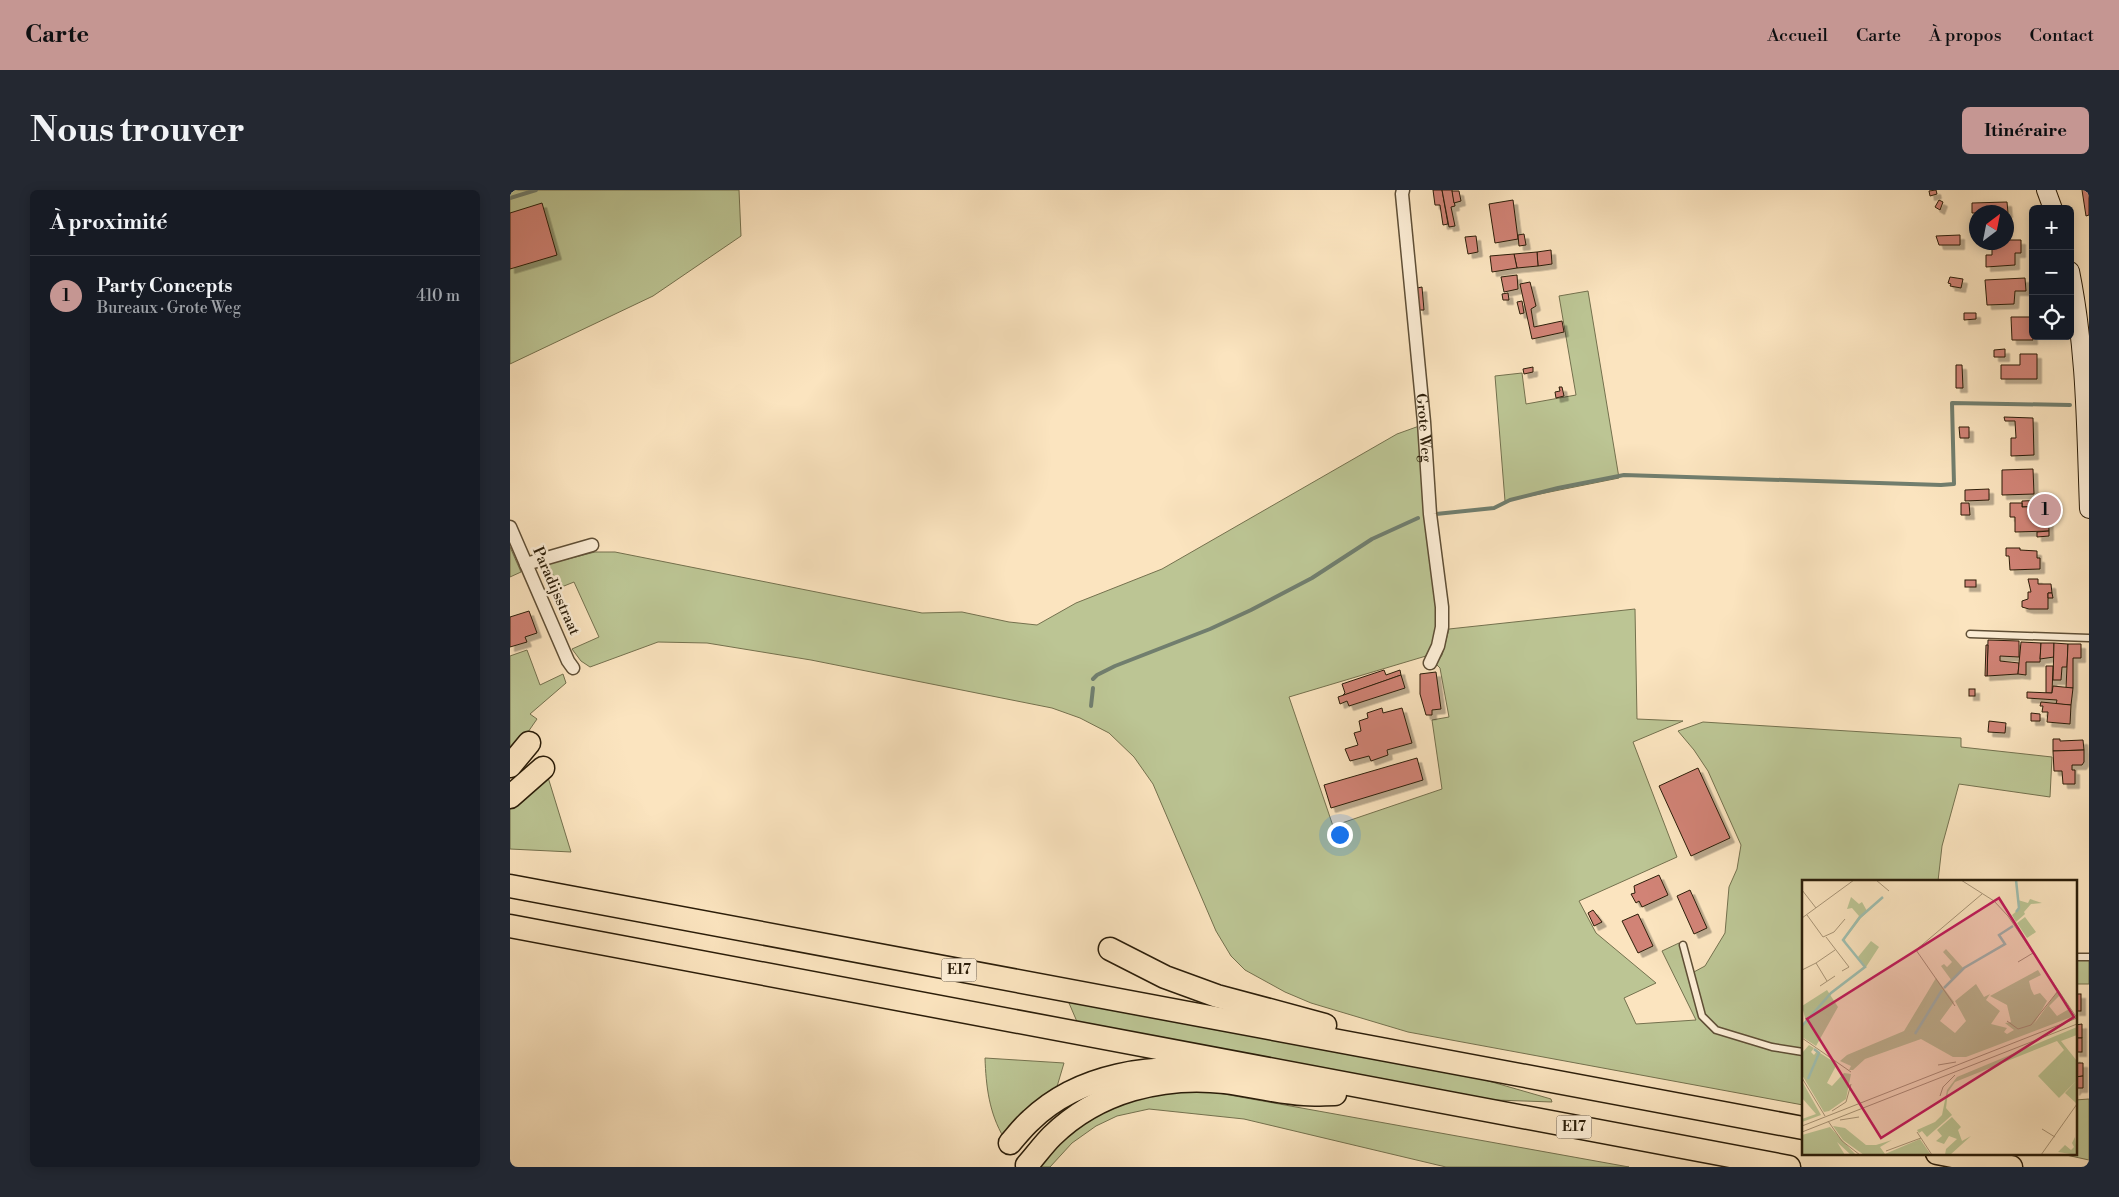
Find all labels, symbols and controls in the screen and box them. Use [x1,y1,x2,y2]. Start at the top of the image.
text: Carte [25,20,89,50]
text: Accueil [1767,24,1828,47]
text: Carte [1856,24,1901,47]
text: À propos [1929,24,2002,47]
text: Contact [2030,24,2094,47]
button: Itinéraire [1962,107,2089,154]
text: Nous trouver [30,109,245,152]
north arrow [1969,205,2014,250]
map controls [2029,205,2074,340]
button: + [2029,205,2074,250]
text: À proximité [50,210,167,236]
button: − [2029,250,2074,295]
text: Party Concepts [97,274,232,298]
text: 1 [62,286,70,306]
text: 410 m [416,286,460,306]
button: locate [2029,295,2074,340]
text: Bureaux · Grote Weg [97,298,241,318]
street label: Grote Weg [1412,392,1436,463]
pin: 1 [2029,491,2061,529]
street label: Paradijsstraat [528,544,584,639]
your location [1327,822,1353,848]
inset map [1802,880,2076,1154]
road number: E17 [942,958,976,982]
road number: E17 [1556,1116,1592,1139]

